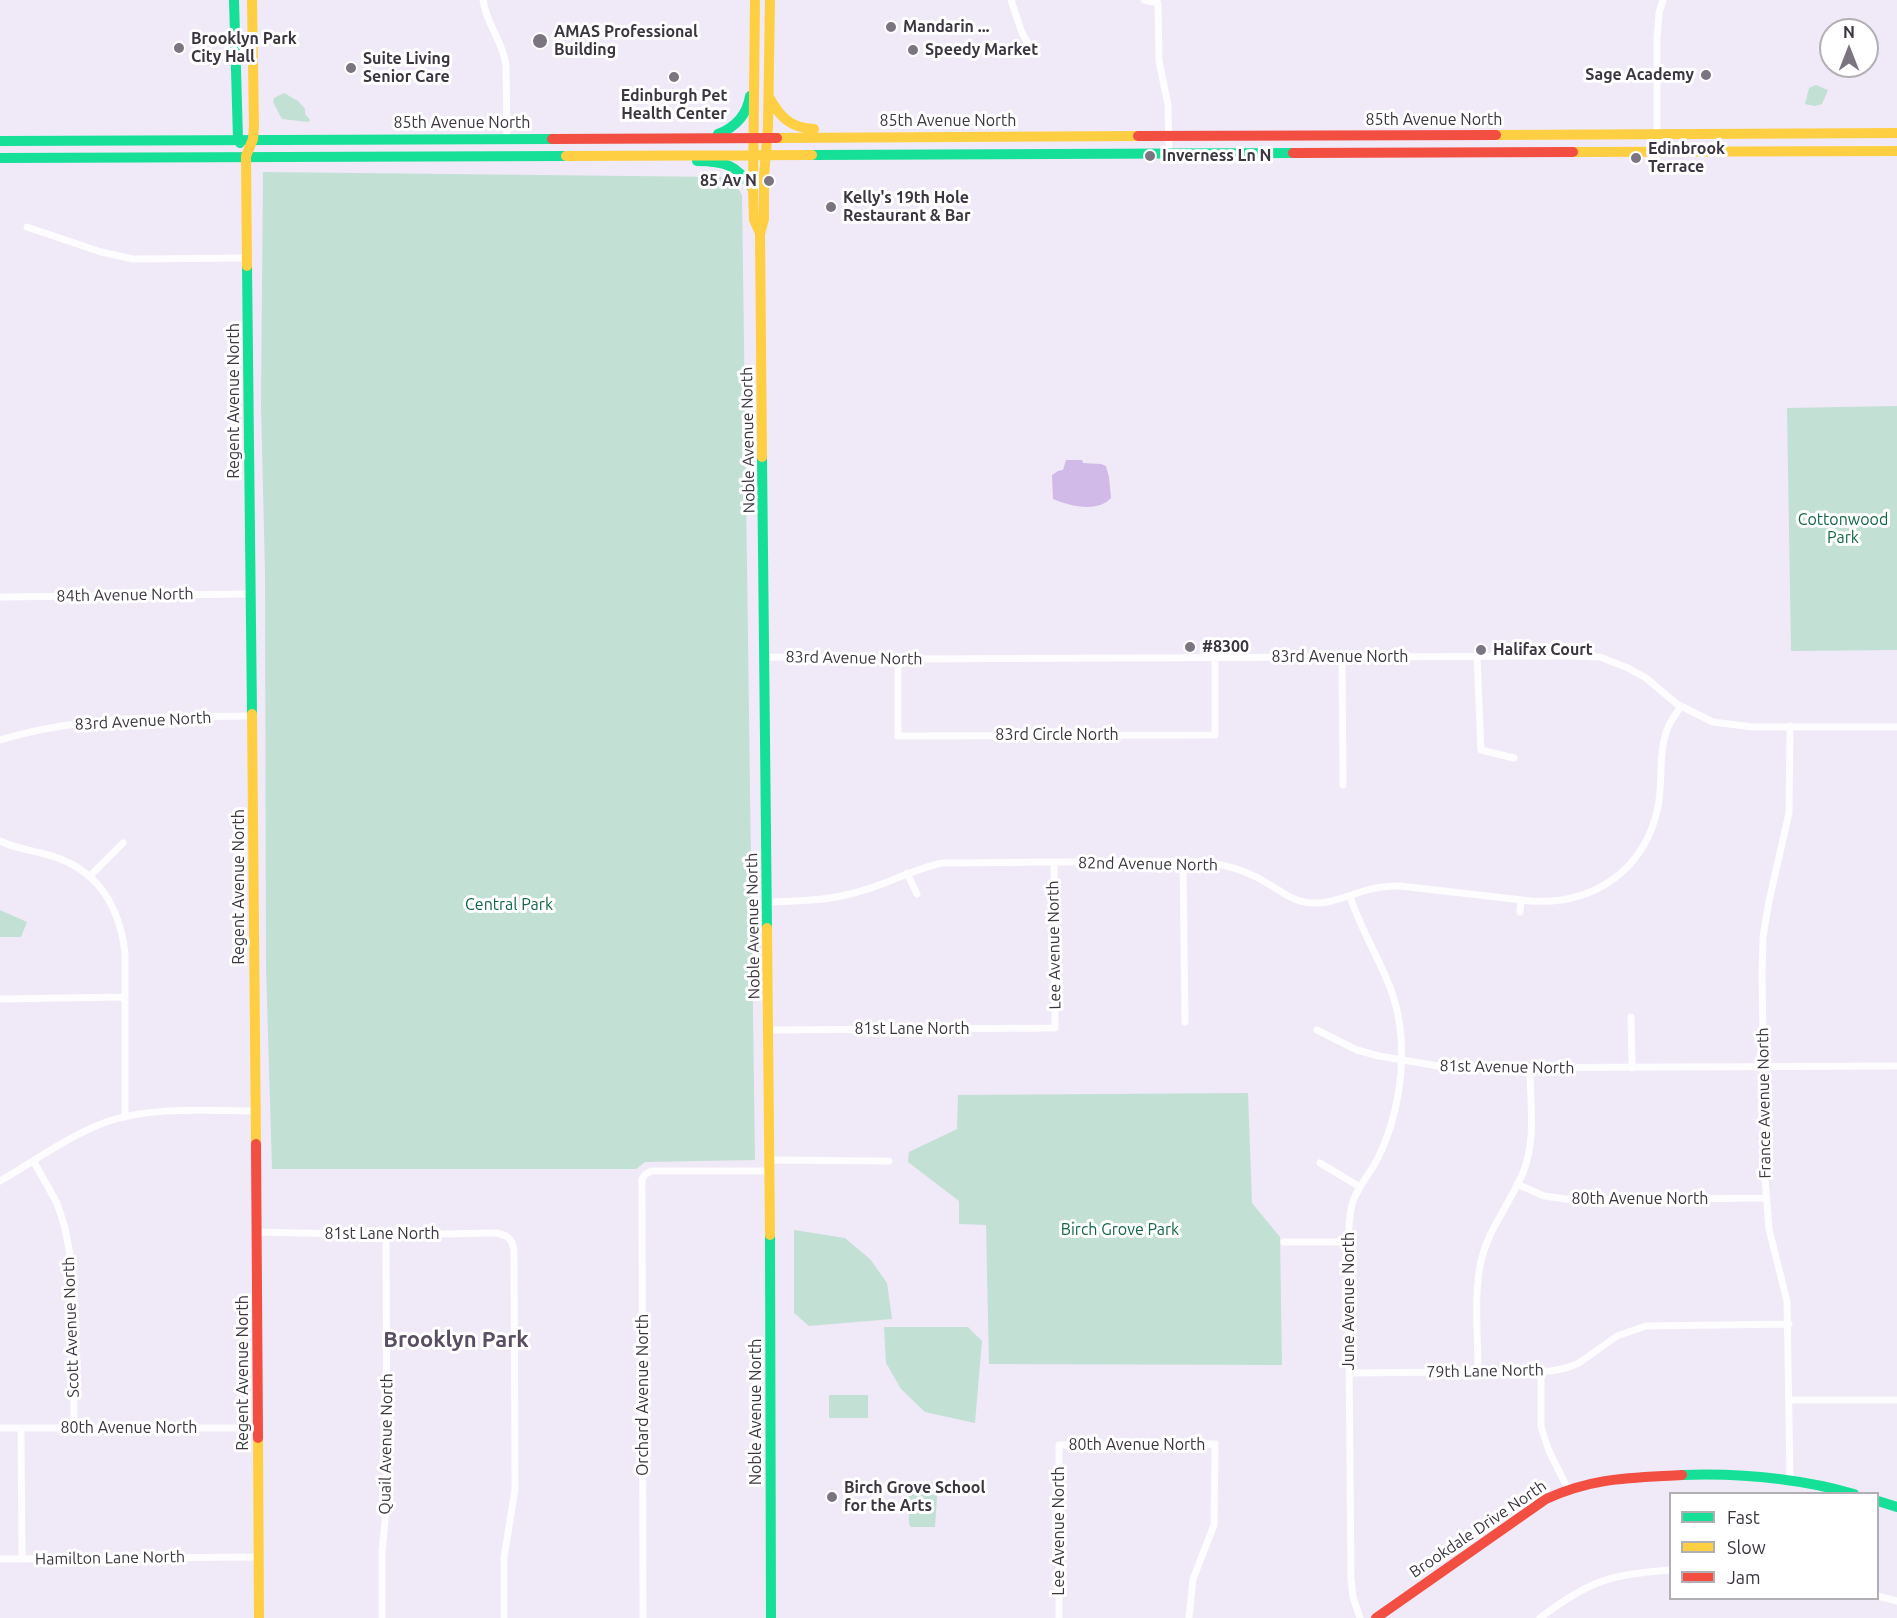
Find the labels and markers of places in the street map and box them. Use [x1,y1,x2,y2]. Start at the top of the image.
place label: Mandarin ... [903,17,990,37]
marker: Mandarin ... [884,20,898,34]
place label: AMAS Professional Building [554,22,698,60]
place label: Brooklyn Park City Hall [191,29,297,67]
marker: AMAS Professional Building [531,32,549,50]
place label: Speedy Market [925,40,1038,60]
marker: Brooklyn Park City Hall [172,41,186,55]
marker: Speedy Market [906,43,920,57]
place label: Suite Living Senior Care [363,49,450,87]
marker: Suite Living Senior Care [344,61,358,75]
place label: Sage Academy [1585,65,1694,85]
marker: Sage Academy [1699,68,1713,82]
marker: Edinburgh Pet Health Center [667,70,681,84]
place label: Edinburgh Pet Health Center [621,86,727,124]
place label: Edinbrook Terrace [1648,139,1725,177]
place label: Inverness Ln N [1162,146,1272,166]
marker: Inverness Ln N [1143,149,1157,163]
marker: Edinbrook Terrace [1629,151,1643,165]
place label: 85 Av N [700,171,757,191]
marker: 85 Av N [762,174,776,188]
place label: Kelly's 19th Hole Restaurant & Bar [843,188,971,226]
marker: Kelly's 19th Hole Restaurant & Bar [824,200,838,214]
place label: #8300 [1202,637,1249,657]
marker: #8300 [1183,640,1197,654]
place label: Halifax Court [1493,640,1593,660]
marker: Halifax Court [1474,643,1488,657]
place label: Birch Grove School for the Arts [844,1478,985,1516]
marker: Birch Grove School for the Arts [825,1490,839,1504]

